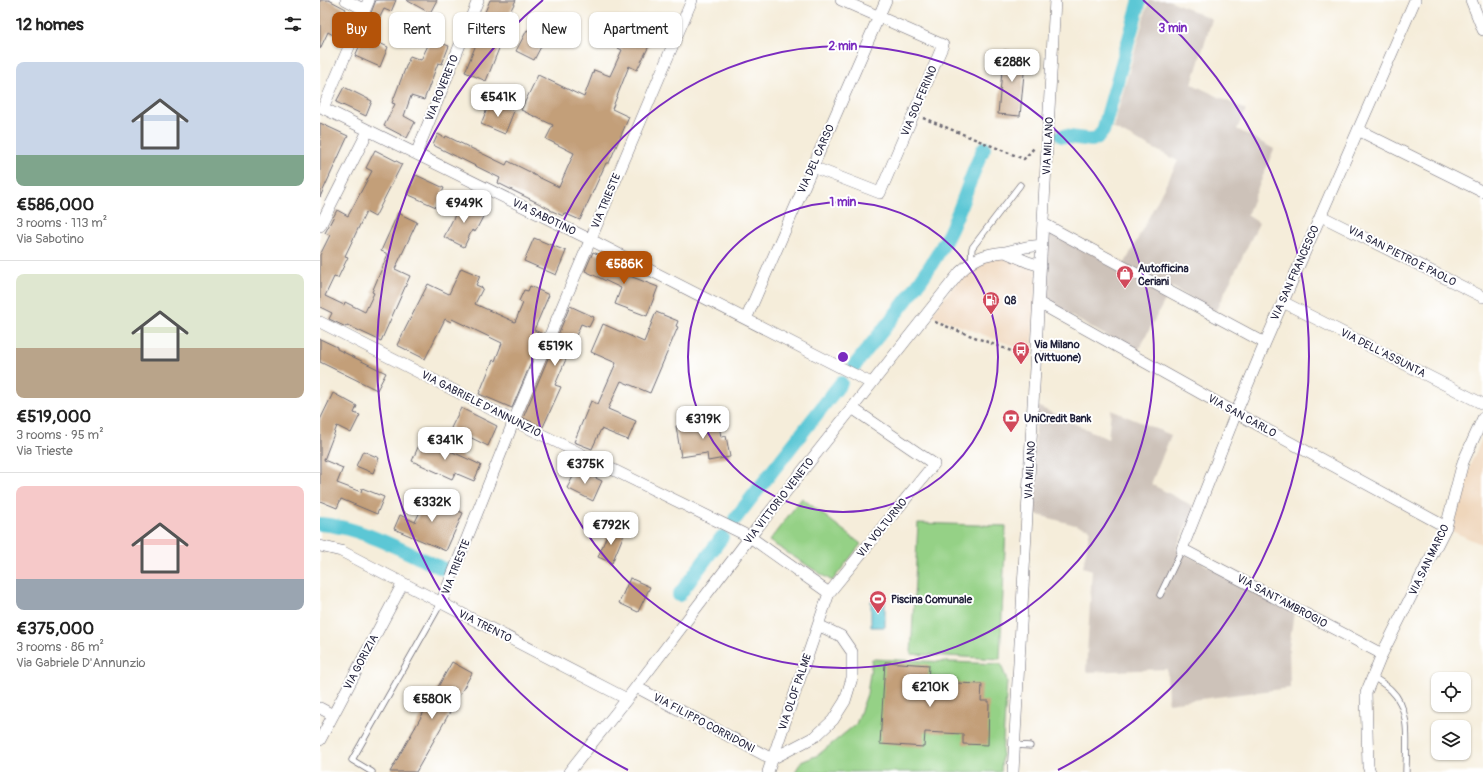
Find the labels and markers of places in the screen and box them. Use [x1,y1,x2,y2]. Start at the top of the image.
pin: €288K [984,49,1040,83]
pin: €541K [470,84,526,118]
pin: €949K [436,190,492,224]
pin: €586K [596,251,652,285]
place label: Autofficina Ceriani [1138,262,1189,288]
shop icon: Autofficina Ceriani [1115,264,1135,289]
fuel station icon: Q8 [981,290,1001,315]
place label: Q8 [1004,294,1017,307]
pin: €519K [527,333,583,367]
place label: Via Milano (Vittuone) [1034,338,1082,364]
bus stop icon: Via Milano (Vittuone) [1011,340,1031,365]
centre of rings [836,350,850,364]
pin: €319K [675,406,731,440]
bank icon: UniCredit Bank [1001,408,1021,433]
place label: UniCredit Bank [1024,412,1092,425]
pin: €341K [417,427,473,461]
pin: €375K [557,451,613,485]
pin: €332K [404,489,460,523]
pin: €792K [583,512,639,546]
sports icon: Piscina Comunale [868,589,888,614]
place label: Piscina Comunale [891,593,973,606]
pin: €210K [902,674,958,708]
pin: €580K [404,686,460,720]

